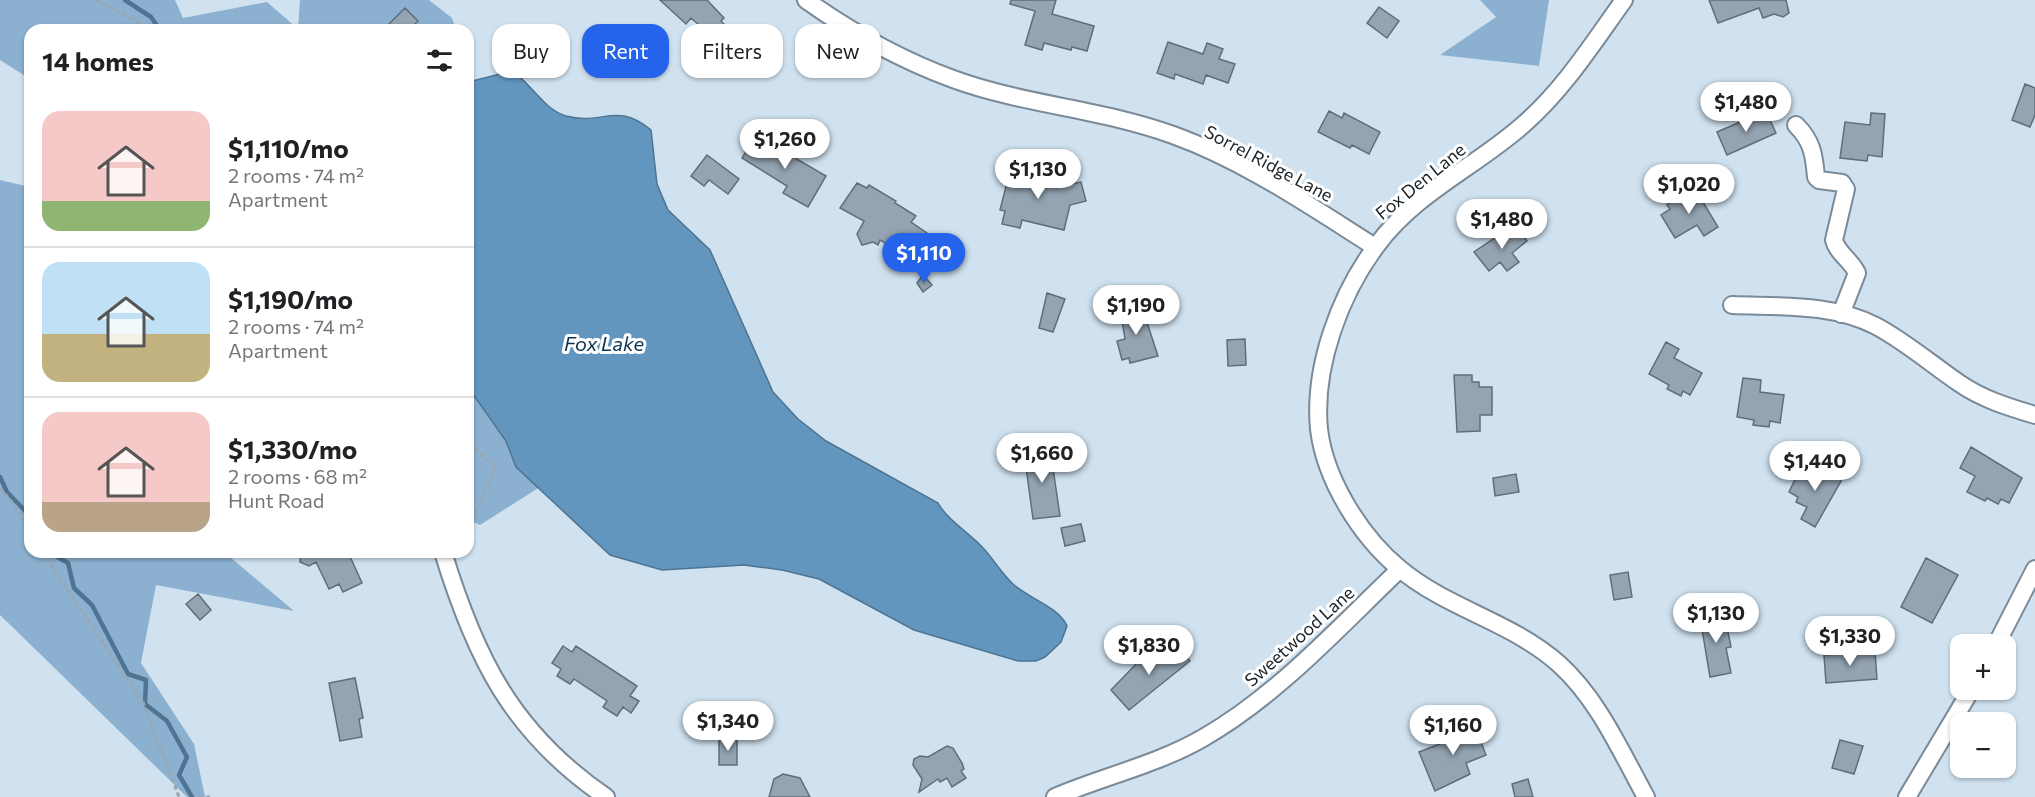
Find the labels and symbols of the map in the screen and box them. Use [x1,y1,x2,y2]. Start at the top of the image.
pin: $1,480 [1697,82,1795,133]
pin: $1,260 [736,119,834,170]
street label: Sorrel Ridge Lane [1201,120,1337,206]
street label: Fox Den Lane [1371,138,1469,224]
pin: $1,130 [989,149,1087,200]
pin: $1,020 [1640,164,1738,215]
pin: $1,480 [1453,199,1551,250]
pin: $1,110 [875,233,973,284]
pin: $1,190 [1087,285,1185,336]
water label: Fox Lake [564,331,644,355]
pin: $1,660 [993,433,1091,484]
pin: $1,440 [1766,441,1864,492]
street label: Sweetwood Lane [1240,581,1358,691]
pin: $1,130 [1667,593,1765,644]
pin: $1,330 [1801,616,1899,667]
pin: $1,830 [1100,625,1198,676]
pin: $1,340 [679,701,777,752]
pin: $1,160 [1404,705,1502,756]

